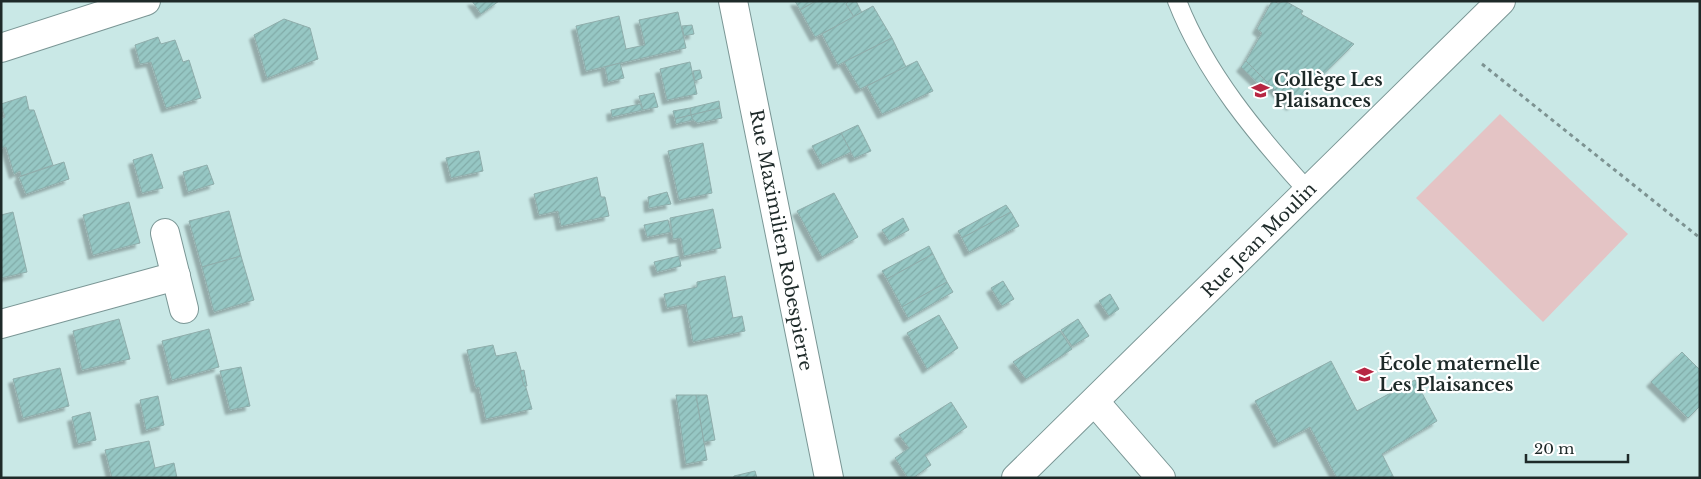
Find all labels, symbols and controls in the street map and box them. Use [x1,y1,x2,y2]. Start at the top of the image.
place label: Collège Les Plaisances [1274,69,1383,112]
school or university icon: Collège Les Plaisances [1250,80,1270,100]
street label: Rue Maximilien Robespierre [745,107,817,373]
street label: Rue Jean Moulin [1197,178,1321,302]
place label: École maternelle Les Plaisances [1379,352,1540,396]
school or university icon: École maternelle Les Plaisances [1355,364,1375,384]
scale bar [1526,432,1628,464]
text: 20 m [1534,439,1574,458]

